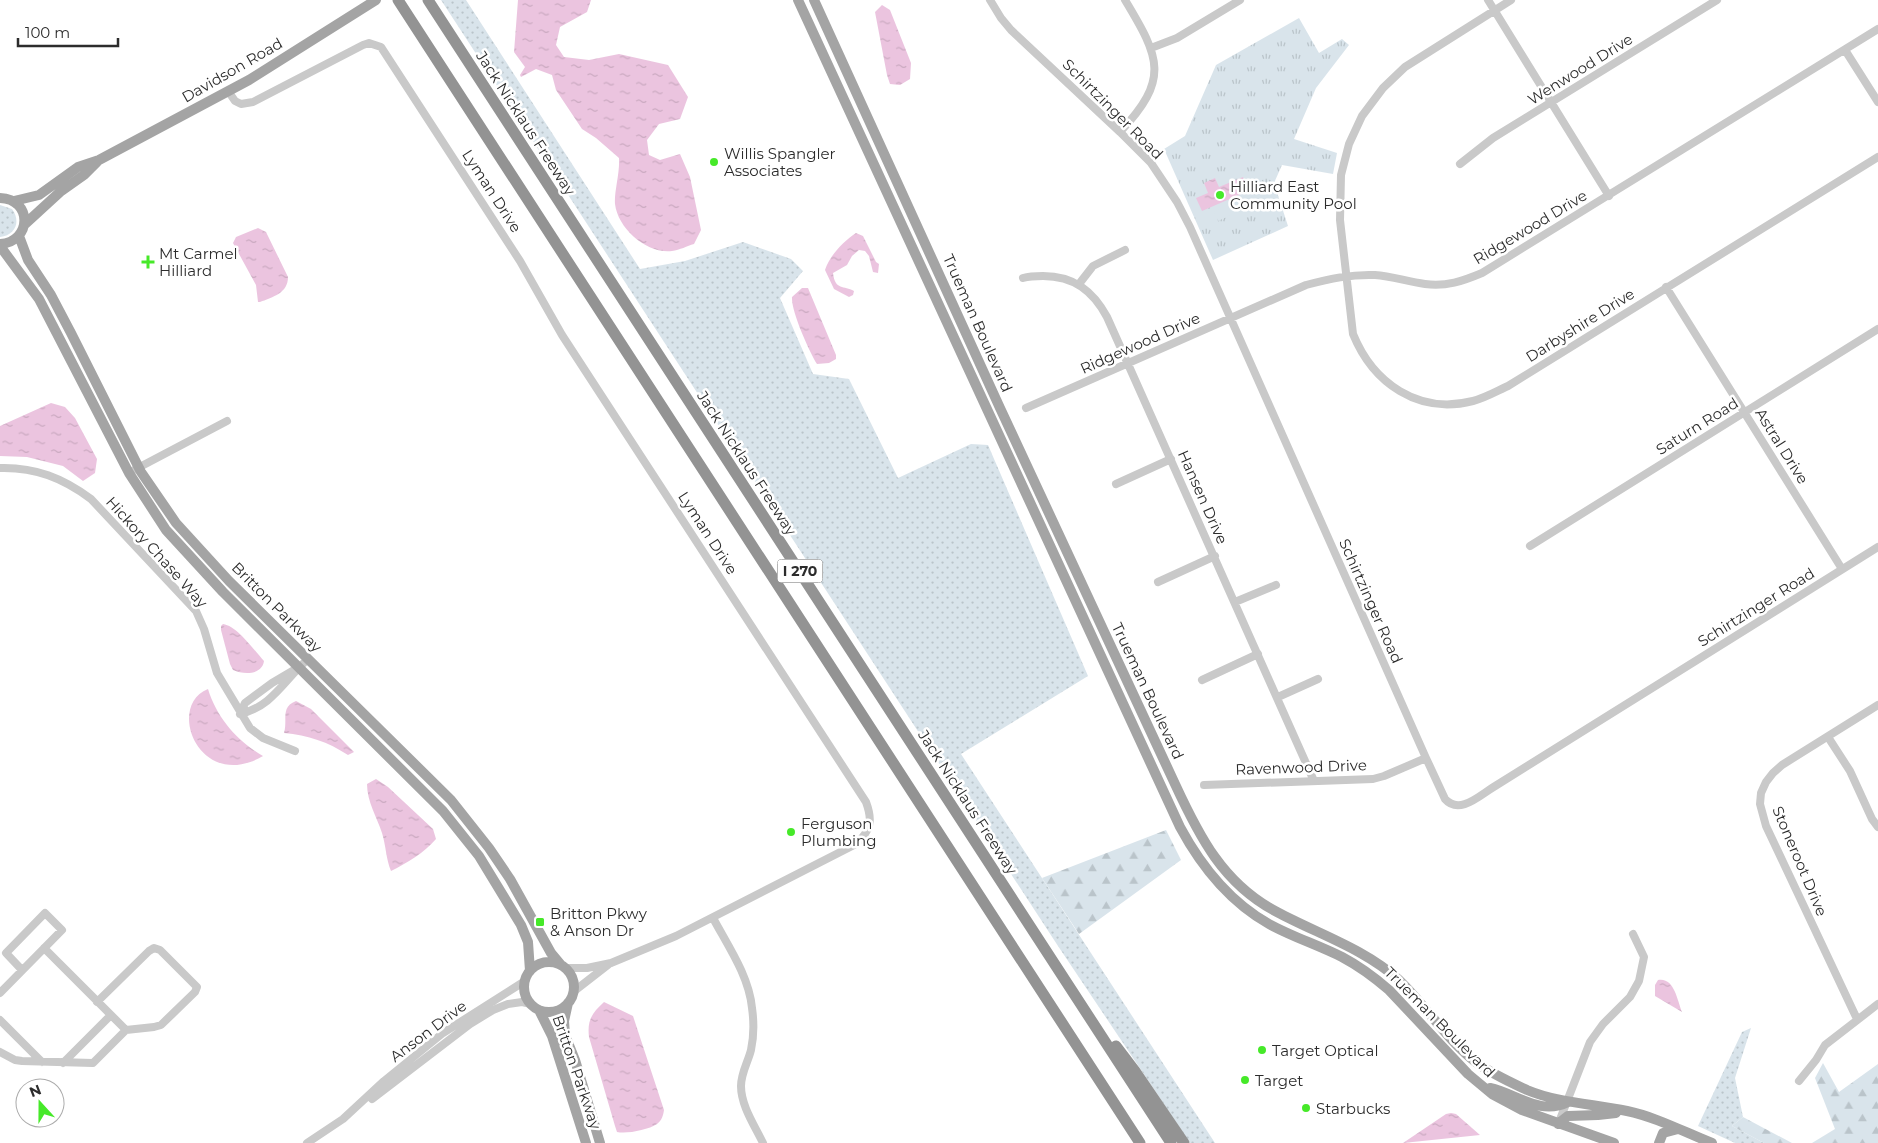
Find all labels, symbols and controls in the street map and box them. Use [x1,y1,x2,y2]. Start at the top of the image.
scale bar [18,15,118,47]
text: 100 m [25,23,70,42]
street label: Wenwood Drive [1524,29,1636,109]
street label: Davidson Road [178,33,286,107]
street label: Jack Nicklaus Freeway [472,47,580,199]
street label: Schirtzinger Road [1059,55,1167,163]
place label: Willis Spangler Associates [724,144,836,180]
street label: Lyman Drive [458,146,526,236]
marker: Willis Spangler Associates [708,156,720,168]
place label: Hilliard East Community Pool [1230,177,1357,213]
street label: Ridgewood Drive [1470,186,1590,268]
marker: Hilliard East Community Pool [1214,189,1226,201]
place label: Mt Carmel Hilliard [159,244,238,280]
street label: Trueman Boulevard [939,251,1017,395]
marker: Mt Carmel Hilliard [141,255,155,269]
street label: Darbyshire Drive [1522,284,1638,366]
street label: Ridgewood Drive [1077,308,1203,378]
street label: Jack Nicklaus Freeway [693,387,801,539]
street label: Saturn Road [1652,393,1742,459]
street label: Astral Drive [1751,405,1813,487]
street label: Hansen Drive [1174,447,1232,547]
street label: Lyman Drive [674,488,742,578]
street label: Hickory Chase Way [102,492,213,612]
street label: Schirtzinger Road [1335,536,1407,666]
street label: Britton Parkway [228,558,327,657]
road number: I 270 [778,560,822,582]
street label: Schirtzinger Road [1694,563,1818,651]
street label: Trueman Boulevard [1108,620,1188,762]
street label: Jack Nicklaus Freeway [914,726,1022,878]
street label: Ravenwood Drive [1235,755,1367,779]
street label: Stoneroot Drive [1768,803,1832,919]
place label: Ferguson Plumbing [801,814,876,850]
marker: Ferguson Plumbing [785,826,797,838]
place label: Britton Pkwy & Anson Dr [550,904,648,940]
marker: Britton Pkwy & Anson Dr [534,916,546,928]
street label: Trueman Boulevard [1381,963,1499,1081]
street label: Anson Drive [386,996,470,1066]
street label: Britton Parkway [549,1012,606,1133]
place label: Target Optical [1272,1041,1378,1060]
marker: Target Optical [1256,1044,1268,1056]
place label: Target [1255,1071,1303,1090]
marker: Target [1239,1074,1251,1086]
north arrow [15,1078,65,1128]
text: N [27,1080,44,1101]
place label: Starbucks [1316,1099,1390,1118]
marker: Starbucks [1300,1102,1312,1114]

